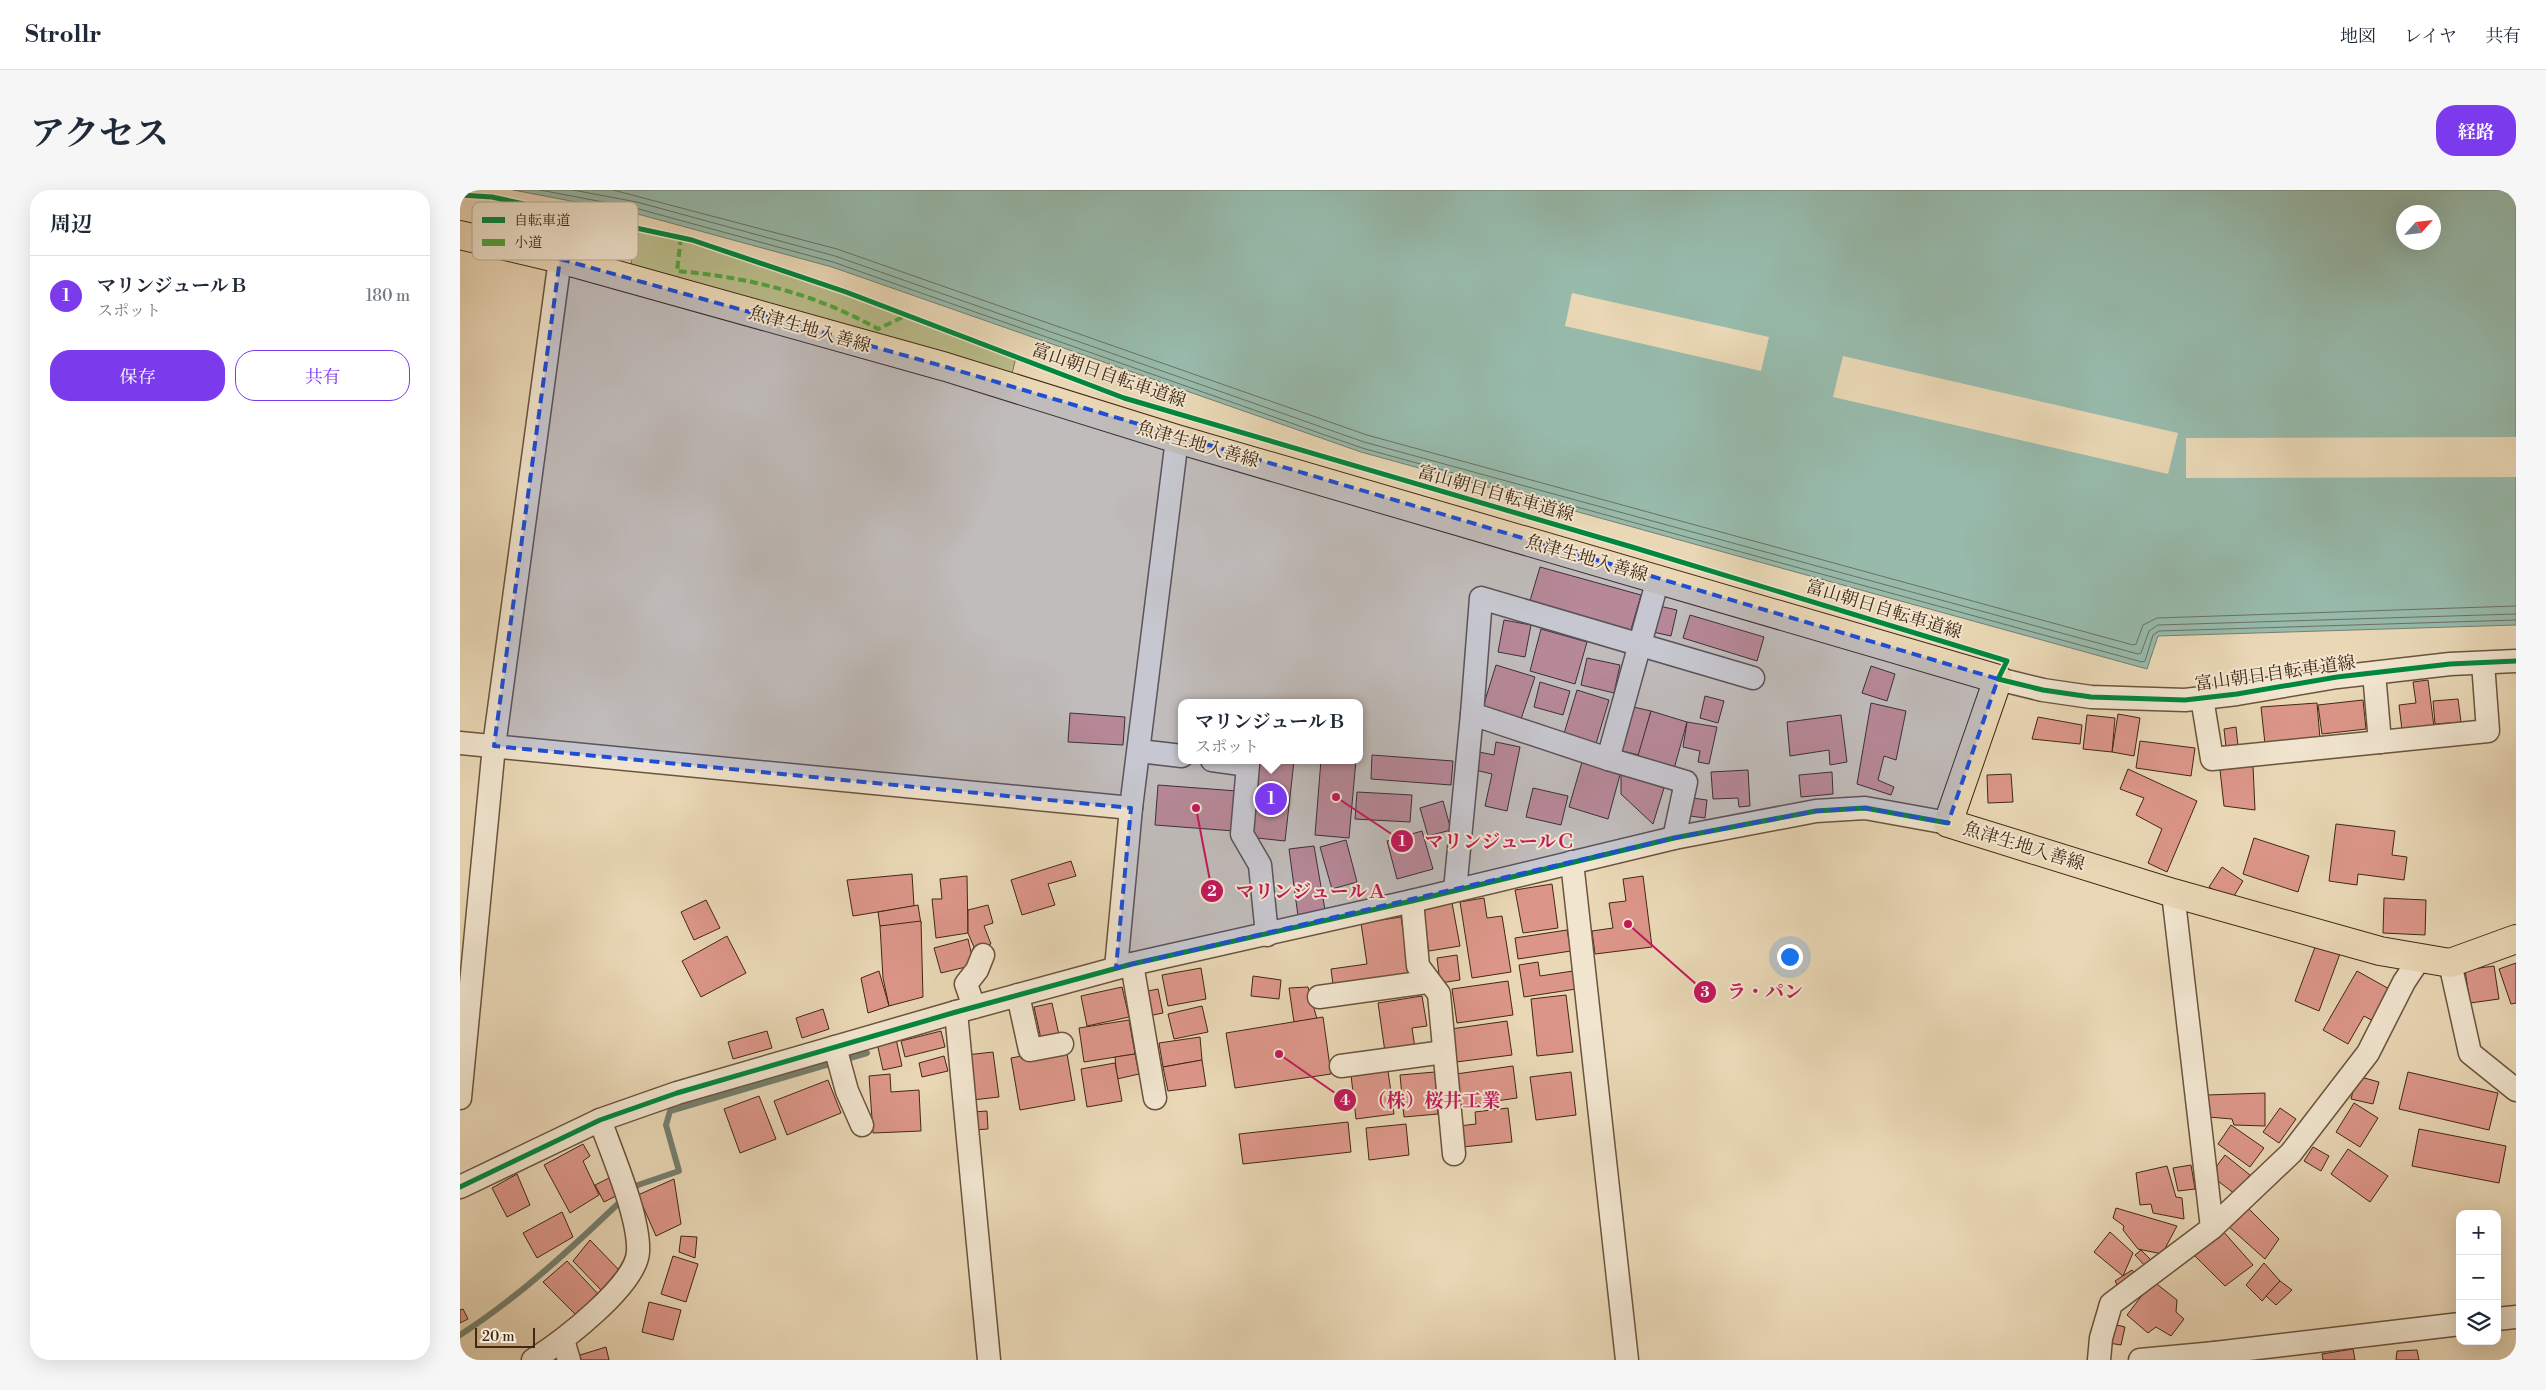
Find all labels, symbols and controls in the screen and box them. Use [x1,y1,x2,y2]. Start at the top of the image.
text: Strollr [25,20,101,50]
text: 地図 [2340,25,2376,48]
text: レイヤ [2404,25,2457,48]
text: 共有 [2485,25,2521,48]
button: 経路 [2436,105,2516,156]
text: アクセス [30,113,169,156]
legend [472,202,638,260]
north arrow [2396,205,2441,250]
text: 周辺 [50,212,92,238]
text: 自転車道 [514,212,570,230]
text: 小道 [514,234,542,252]
text: マリンジュールＢ [97,274,248,298]
text: 1 [62,286,70,306]
text: 180 m [366,286,410,306]
text: スポット [97,301,161,321]
street label: 魚津生地入善線 [746,301,874,358]
street label: 富山朝日自転車道線 [1029,338,1189,413]
button: 保存 [50,350,225,401]
button: 共有 [235,350,410,401]
street label: 魚津生地入善線 [1134,416,1262,473]
street label: 富山朝日自転車道線 [1415,460,1577,527]
street label: 魚津生地入善線 [1523,530,1651,587]
street label: 富山朝日自転車道線 [1803,575,1965,644]
street label: 富山朝日自転車道線 [2193,651,2357,696]
popup [1178,699,1363,764]
text: マリンジュールＢ [1195,710,1346,734]
text: スポット [1195,737,1259,757]
pin: 1 [1255,780,1287,818]
street label: 魚津生地入善線 [1960,817,2087,876]
callout: マリンジュールＣ [1389,824,1586,858]
text: マリンジュールＣ [1425,830,1575,854]
text: 1 [1398,832,1406,851]
callout: マリンジュールＡ [1200,874,1397,908]
text: マリンジュールＡ [1236,880,1386,904]
text: 2 [1207,882,1217,901]
your location [1777,944,1803,970]
callout: ラ・パン [1692,975,1813,1009]
text: ラ・パン [1727,980,1803,1004]
text: 3 [1700,983,1710,1002]
callout: （株）桜井工業 [1333,1083,1511,1117]
text: （株）桜井工業 [1367,1089,1501,1113]
text: 4 [1340,1091,1350,1110]
map controls [2456,1210,2501,1345]
button: + [2456,1210,2501,1255]
button: − [2456,1255,2501,1300]
button: layers [2456,1300,2501,1345]
scale bar [475,1325,535,1348]
text: 20 m [482,1328,514,1346]

